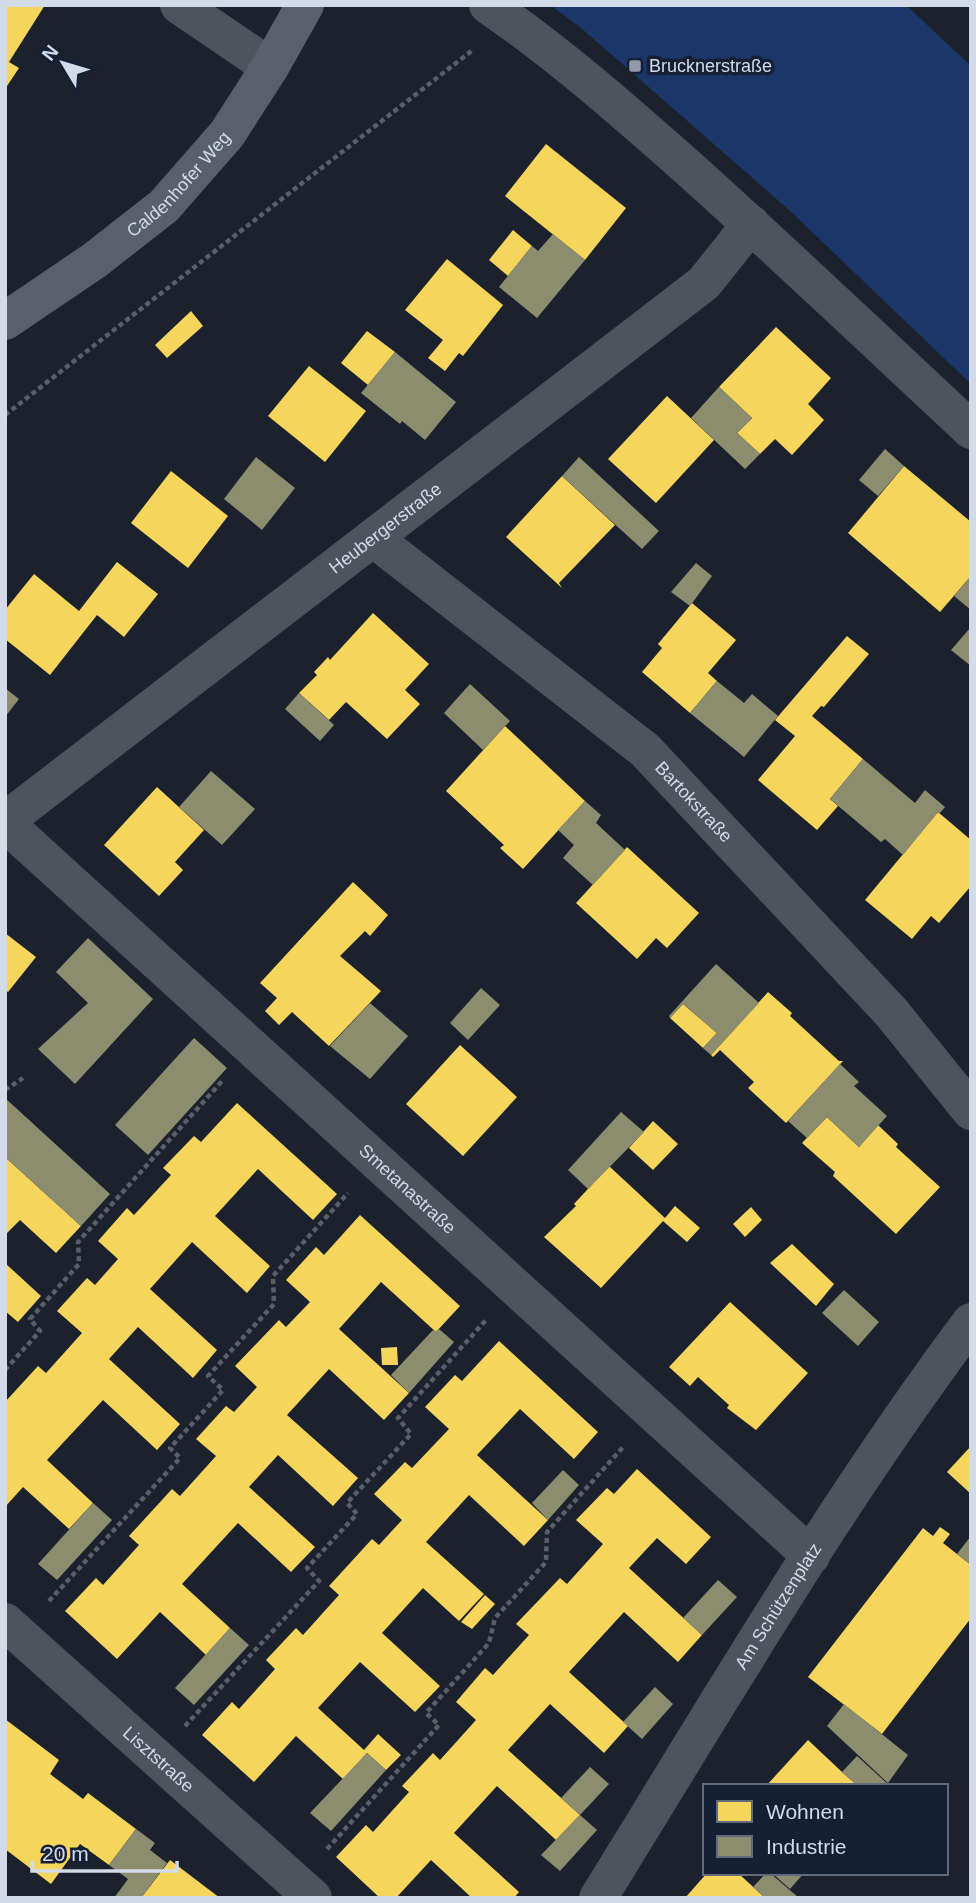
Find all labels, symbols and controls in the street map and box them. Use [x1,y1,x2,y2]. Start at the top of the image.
north arrow [28,28,98,98]
text: N [37,41,62,65]
place label: Brucknerstraße [649,56,772,76]
marker: Brucknerstraße [627,58,643,74]
street label: Caldenhofer Weg [123,127,234,241]
street label: Heubergerstraße [325,479,445,578]
street label: Bartokstraße [651,757,736,846]
street label: Smetanastraße [355,1140,460,1238]
street label: Am Schützenplatz [731,1539,825,1673]
street label: Lisztstraße [119,1723,198,1796]
legend [703,1784,948,1875]
text: Wohnen [766,1800,844,1823]
scale bar [32,1829,177,1873]
text: Industrie [766,1835,847,1858]
text: 20 m [42,1842,89,1865]

